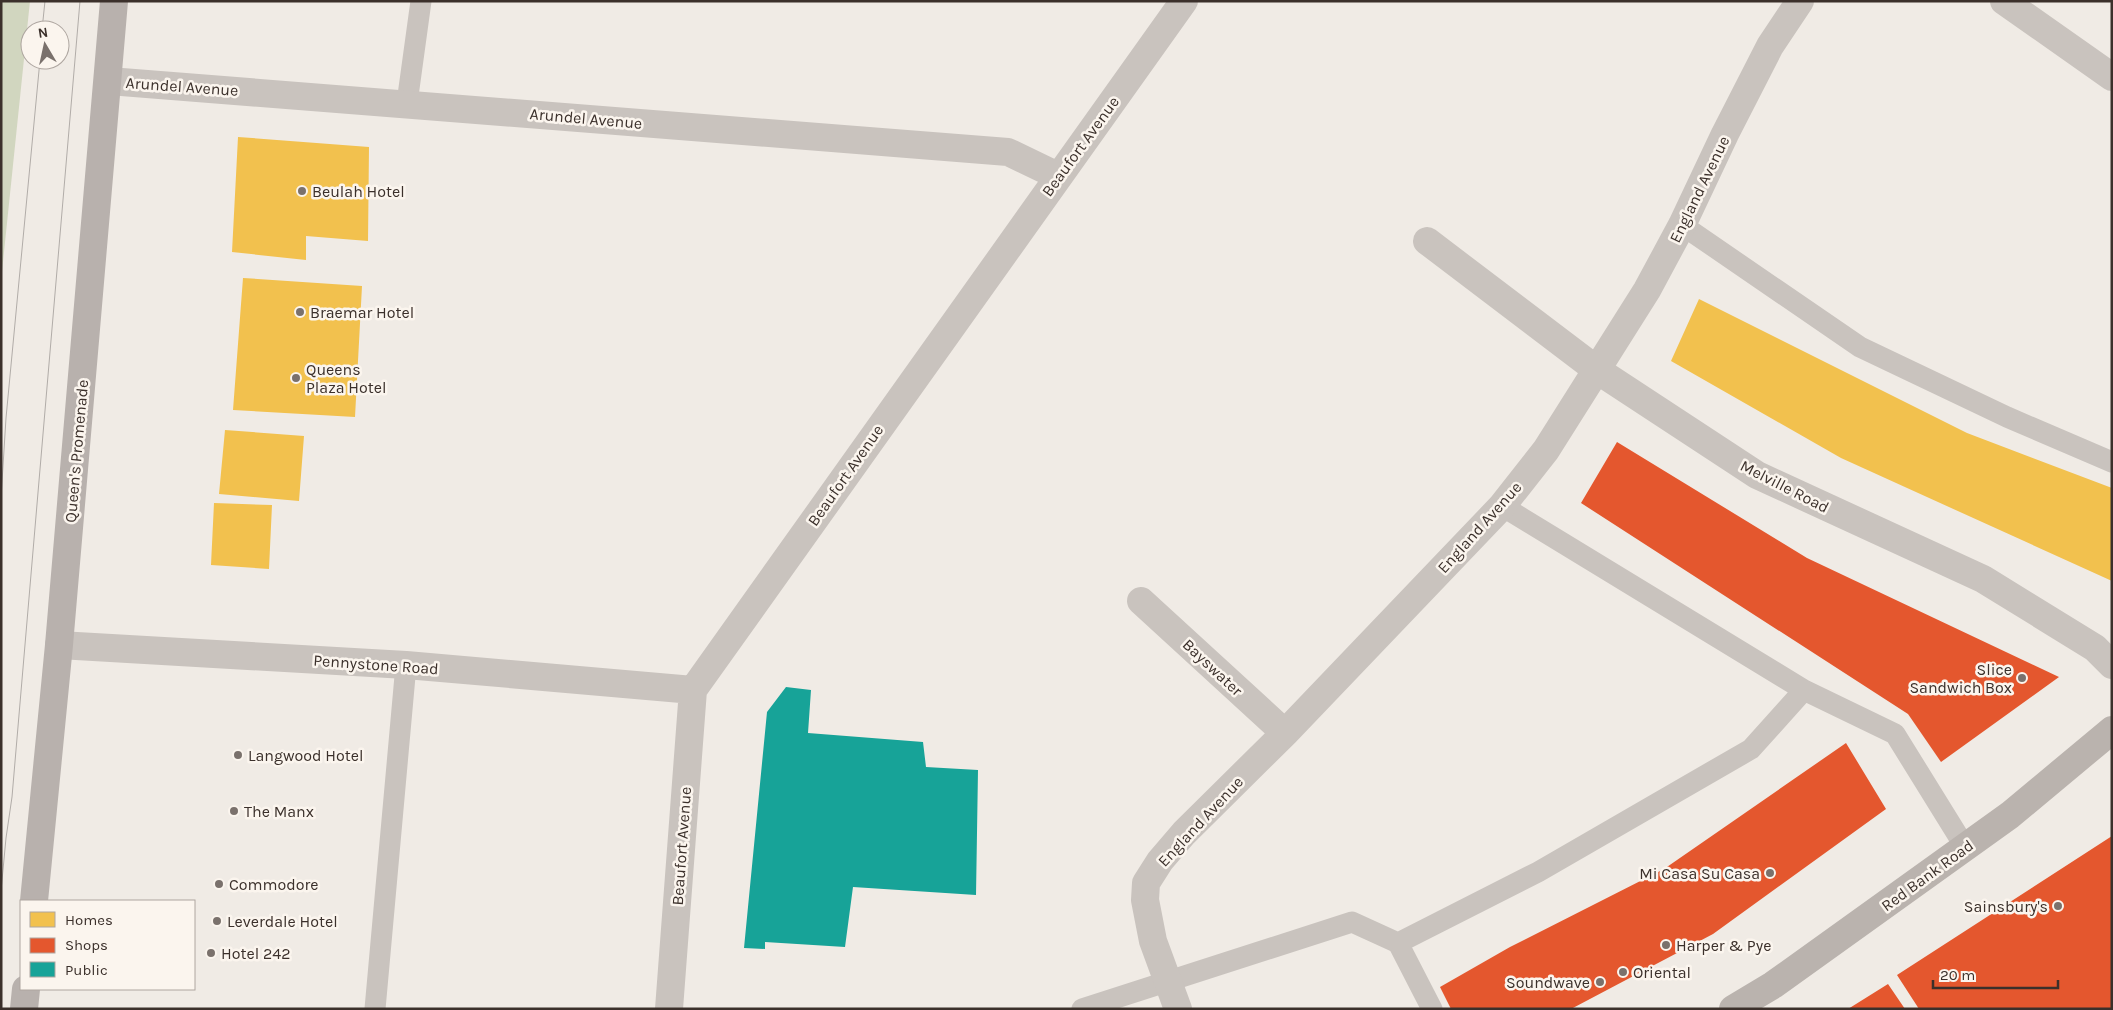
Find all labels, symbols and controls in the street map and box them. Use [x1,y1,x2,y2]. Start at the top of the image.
north arrow [20,20,70,70]
text: N [37,23,49,42]
street label: Arundel Avenue [125,73,239,100]
street label: Beaufort Avenue [1038,93,1123,200]
street label: Arundel Avenue [529,104,643,133]
street label: England Avenue [1665,133,1734,246]
place label: Beulah Hotel [312,182,405,201]
marker: Beulah Hotel [296,185,308,197]
place label: Braemar Hotel [310,303,414,322]
marker: Braemar Hotel [294,306,306,318]
place label: Queens Plaza Hotel [306,360,387,397]
marker: Queens Plaza Hotel [290,372,302,384]
street label: Queen's Promenade [61,379,92,523]
street label: Beaufort Avenue [803,421,887,530]
street label: Melville Road [1737,456,1832,517]
street label: England Avenue [1433,478,1525,577]
street label: Bayswater [1179,635,1247,700]
street label: Pennystone Road [313,651,439,678]
place label: Slice Sandwich Box [1909,660,2012,697]
marker: Slice Sandwich Box [2016,672,2028,684]
place label: Langwood Hotel [248,746,364,765]
marker: Langwood Hotel [232,749,244,761]
street label: England Avenue [1154,772,1247,870]
street label: Beaufort Avenue [668,786,695,906]
place label: The Manx [244,802,314,821]
marker: The Manx [228,805,240,817]
street label: Red Bank Road [1877,836,1977,915]
place label: Mi Casa Su Casa [1639,864,1760,883]
marker: Mi Casa Su Casa [1764,867,1776,879]
place label: Commodore [229,875,318,894]
marker: Commodore [213,878,225,890]
place label: Sainsbury's [1964,897,2048,916]
legend [20,900,195,990]
marker: Sainsbury's [2052,900,2064,912]
text: Homes [65,911,113,929]
place label: Leverdale Hotel [227,912,338,931]
marker: Leverdale Hotel [211,915,223,927]
text: Shops [65,936,108,954]
place label: Harper & Pye [1676,936,1771,955]
marker: Harper & Pye [1660,939,1672,951]
place label: Hotel 242 [221,944,290,963]
marker: Hotel 242 [205,947,217,959]
scale bar [1933,958,2058,990]
text: Public [65,961,108,979]
place label: Oriental [1633,963,1691,982]
marker: Oriental [1617,966,1629,978]
text: 20 m [1940,966,1975,984]
place label: Soundwave [1506,973,1590,992]
marker: Soundwave [1594,976,1606,988]

